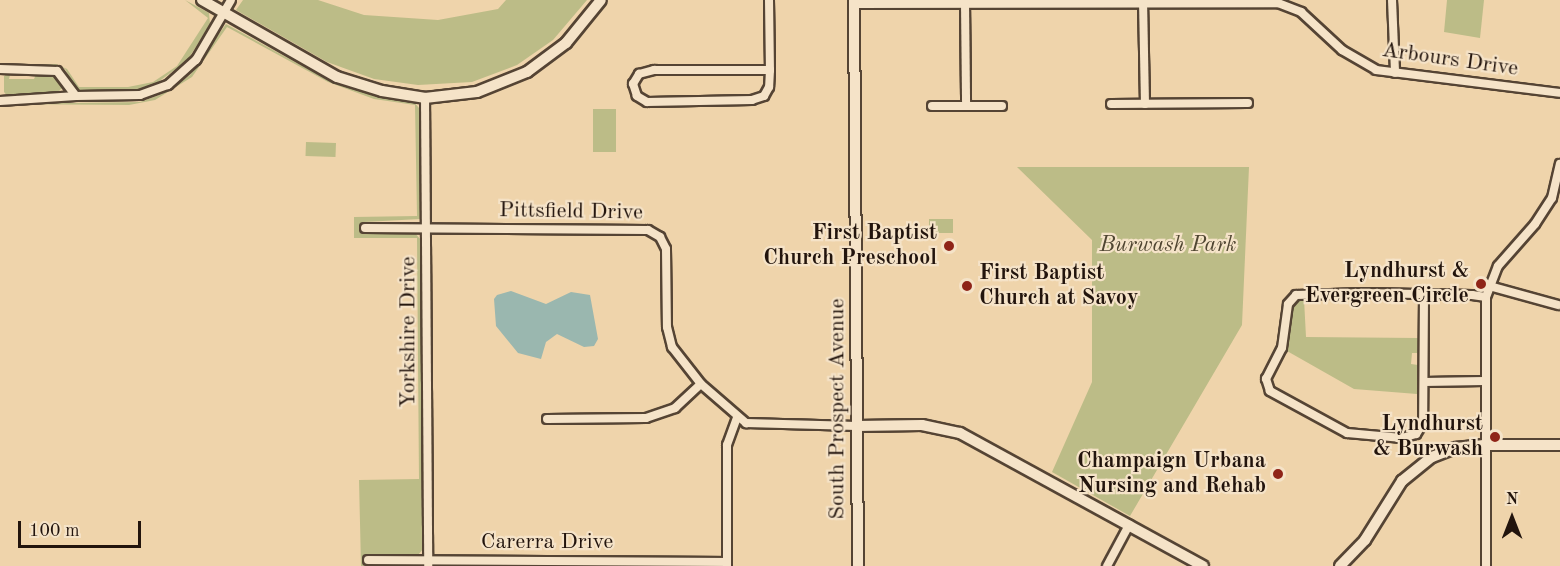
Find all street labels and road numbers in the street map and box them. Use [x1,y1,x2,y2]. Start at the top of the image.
street label: Arbours Drive [1380,37,1520,83]
street label: Pittsfield Drive [499,198,643,226]
street label: Yorkshire Drive [396,256,422,408]
street label: South Prospect Avenue [825,298,851,520]
street label: Carerra Drive [481,530,613,556]

